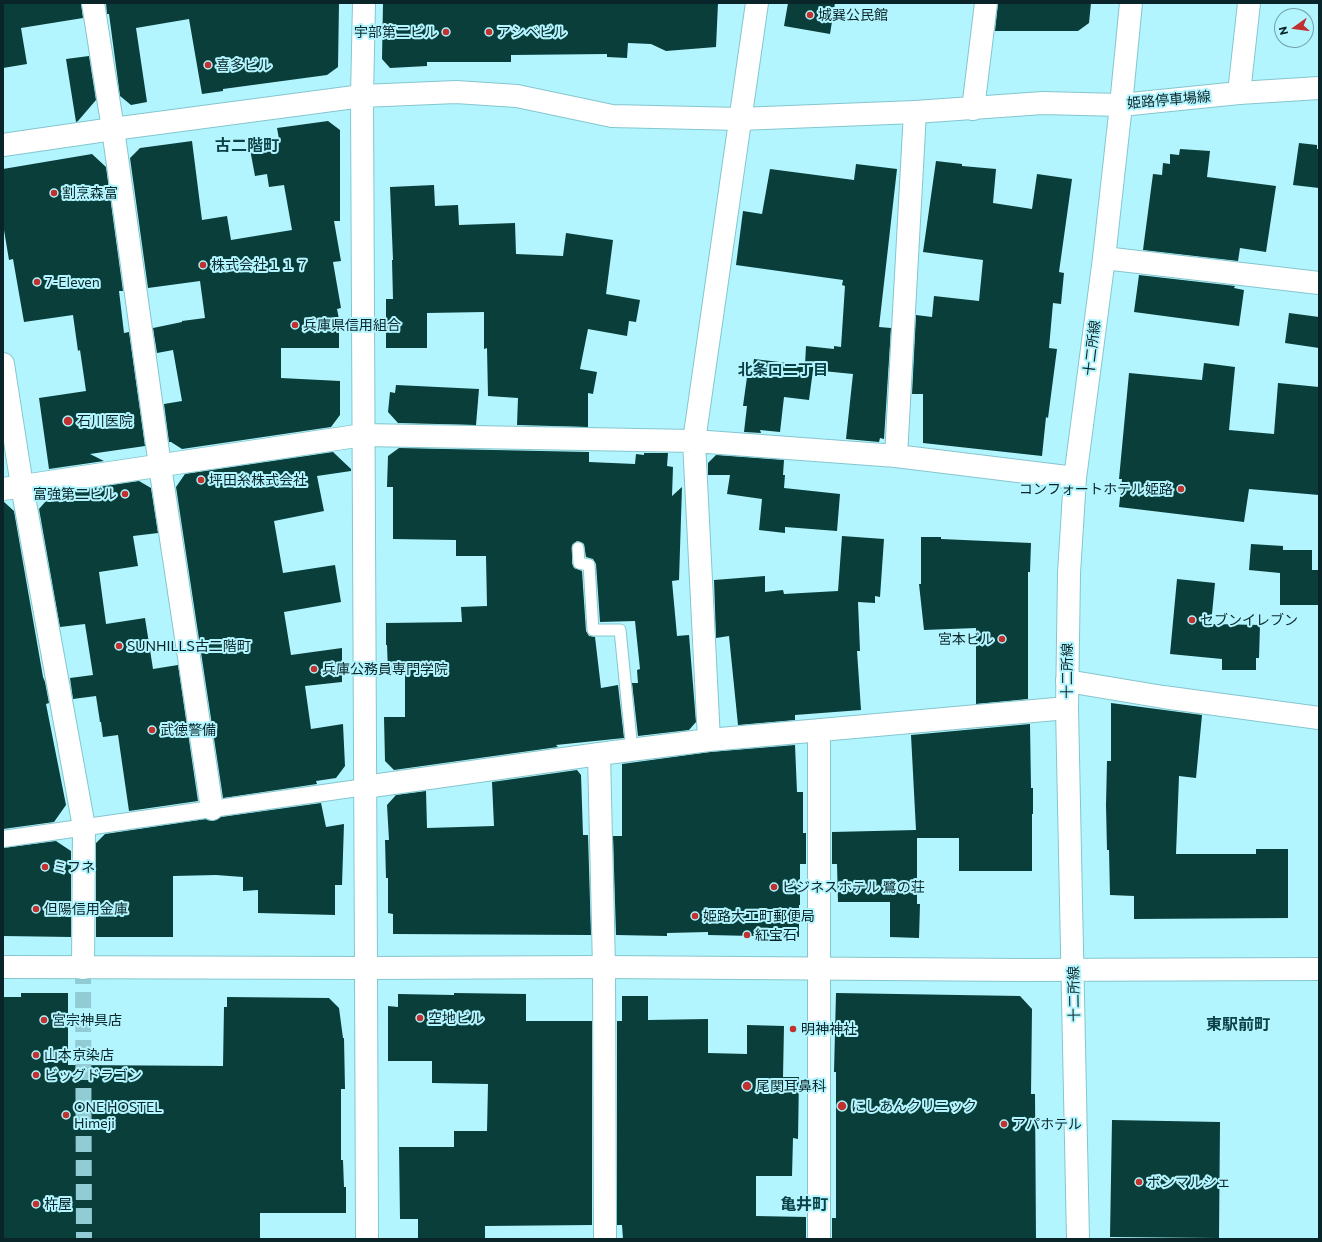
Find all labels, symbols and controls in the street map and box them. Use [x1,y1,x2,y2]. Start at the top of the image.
place label: 城巽公民館 [818,7,888,23]
north arrow [1274,8,1314,48]
marker: 城巽公民館 [805,10,815,20]
place label: 宇部第二ビル [354,24,438,40]
place label: アシベビル [497,24,567,40]
text: N [1276,25,1290,36]
marker: 宇部第二ビル [441,27,451,37]
marker: アシベビル [484,27,494,37]
place label: 喜多ビル [216,57,272,73]
marker: 喜多ビル [203,60,213,70]
street label: 姫路停車場線 [1126,88,1212,112]
district label: 古二階町 [215,136,279,156]
place label: 割烹森富 [62,185,118,201]
marker: 割烹森富 [49,188,59,198]
place label: 株式会社１１７ [211,257,309,273]
marker: 株式会社１１７ [198,260,208,270]
place label: 7-Eleven [45,274,100,290]
marker: 7-Eleven [32,277,42,287]
place label: 兵庫県信用組合 [303,317,401,333]
street label: 十二所線 [1080,319,1104,377]
marker: 兵庫県信用組合 [290,320,300,330]
district label: 北条口二丁目 [738,361,828,379]
place label: 石川医院 [77,413,133,429]
marker: 石川医院 [62,415,74,427]
place label: 坪田糸株式会社 [209,472,307,488]
marker: 坪田糸株式会社 [196,475,206,485]
place label: コンフォートホテル姫路 [1019,481,1173,497]
marker: コンフォートホテル姫路 [1176,484,1186,494]
place label: 富強第二ビル [33,486,117,502]
marker: 富強第二ビル [120,489,130,499]
place label: セブンイレブン [1200,612,1298,628]
marker: セブンイレブン [1187,615,1197,625]
place label: 宮本ビル [938,631,994,647]
marker: 宮本ビル [997,634,1007,644]
place label: SUNHILLS古二階町 [127,638,251,654]
marker: SUNHILLS古二階町 [114,641,124,651]
street label: 十二所線 [1059,643,1075,699]
place label: 兵庫公務員専門学院 [322,661,448,677]
marker: 兵庫公務員専門学院 [309,664,319,674]
place label: 武徳警備 [160,722,216,738]
marker: 武徳警備 [147,725,157,735]
place label: ミフネ [53,859,95,875]
marker: ミフネ [40,862,50,872]
place label: ビジネスホテル 鷺の荘 [782,879,925,895]
marker: ビジネスホテル 鷺の荘 [769,882,779,892]
place label: 但陽信用金庫 [44,901,128,917]
marker: 但陽信用金庫 [31,904,41,914]
place label: 姫路大工町郵便局 [703,908,815,924]
marker: 姫路大工町郵便局 [690,911,700,921]
place label: 紅宝石 [755,927,797,943]
marker: 紅宝石 [742,930,752,940]
street label: 十二所線 [1065,966,1083,1022]
place label: 空地ビル [428,1010,484,1026]
place label: 宮宗神具店 [52,1012,122,1028]
marker: 空地ビル [415,1013,425,1023]
marker: 宮宗神具店 [39,1015,49,1025]
district label: 東駅前町 [1206,1015,1270,1035]
place label: 明神神社 [801,1021,857,1037]
marker: 明神神社 [788,1024,798,1034]
place label: 山本京染店 [44,1047,114,1063]
marker: 山本京染店 [31,1050,41,1060]
place label: ビッグドラゴン [44,1067,142,1083]
marker: ビッグドラゴン [31,1070,41,1080]
place label: 尾関耳鼻科 [756,1078,826,1094]
marker: 尾関耳鼻科 [741,1080,753,1092]
place label: にしあんクリニック [851,1098,977,1114]
place label: ONE HOSTEL Himeji [74,1099,162,1132]
marker: にしあんクリニック [836,1100,848,1112]
marker: ONE HOSTEL Himeji [61,1110,71,1120]
place label: アパホテル [1012,1116,1082,1132]
marker: アパホテル [999,1119,1009,1129]
place label: ボンマルシェ [1147,1174,1231,1190]
marker: ボンマルシェ [1134,1177,1144,1187]
district label: 亀井町 [780,1195,828,1215]
place label: 杵屋 [44,1196,72,1212]
marker: 杵屋 [31,1199,41,1209]

